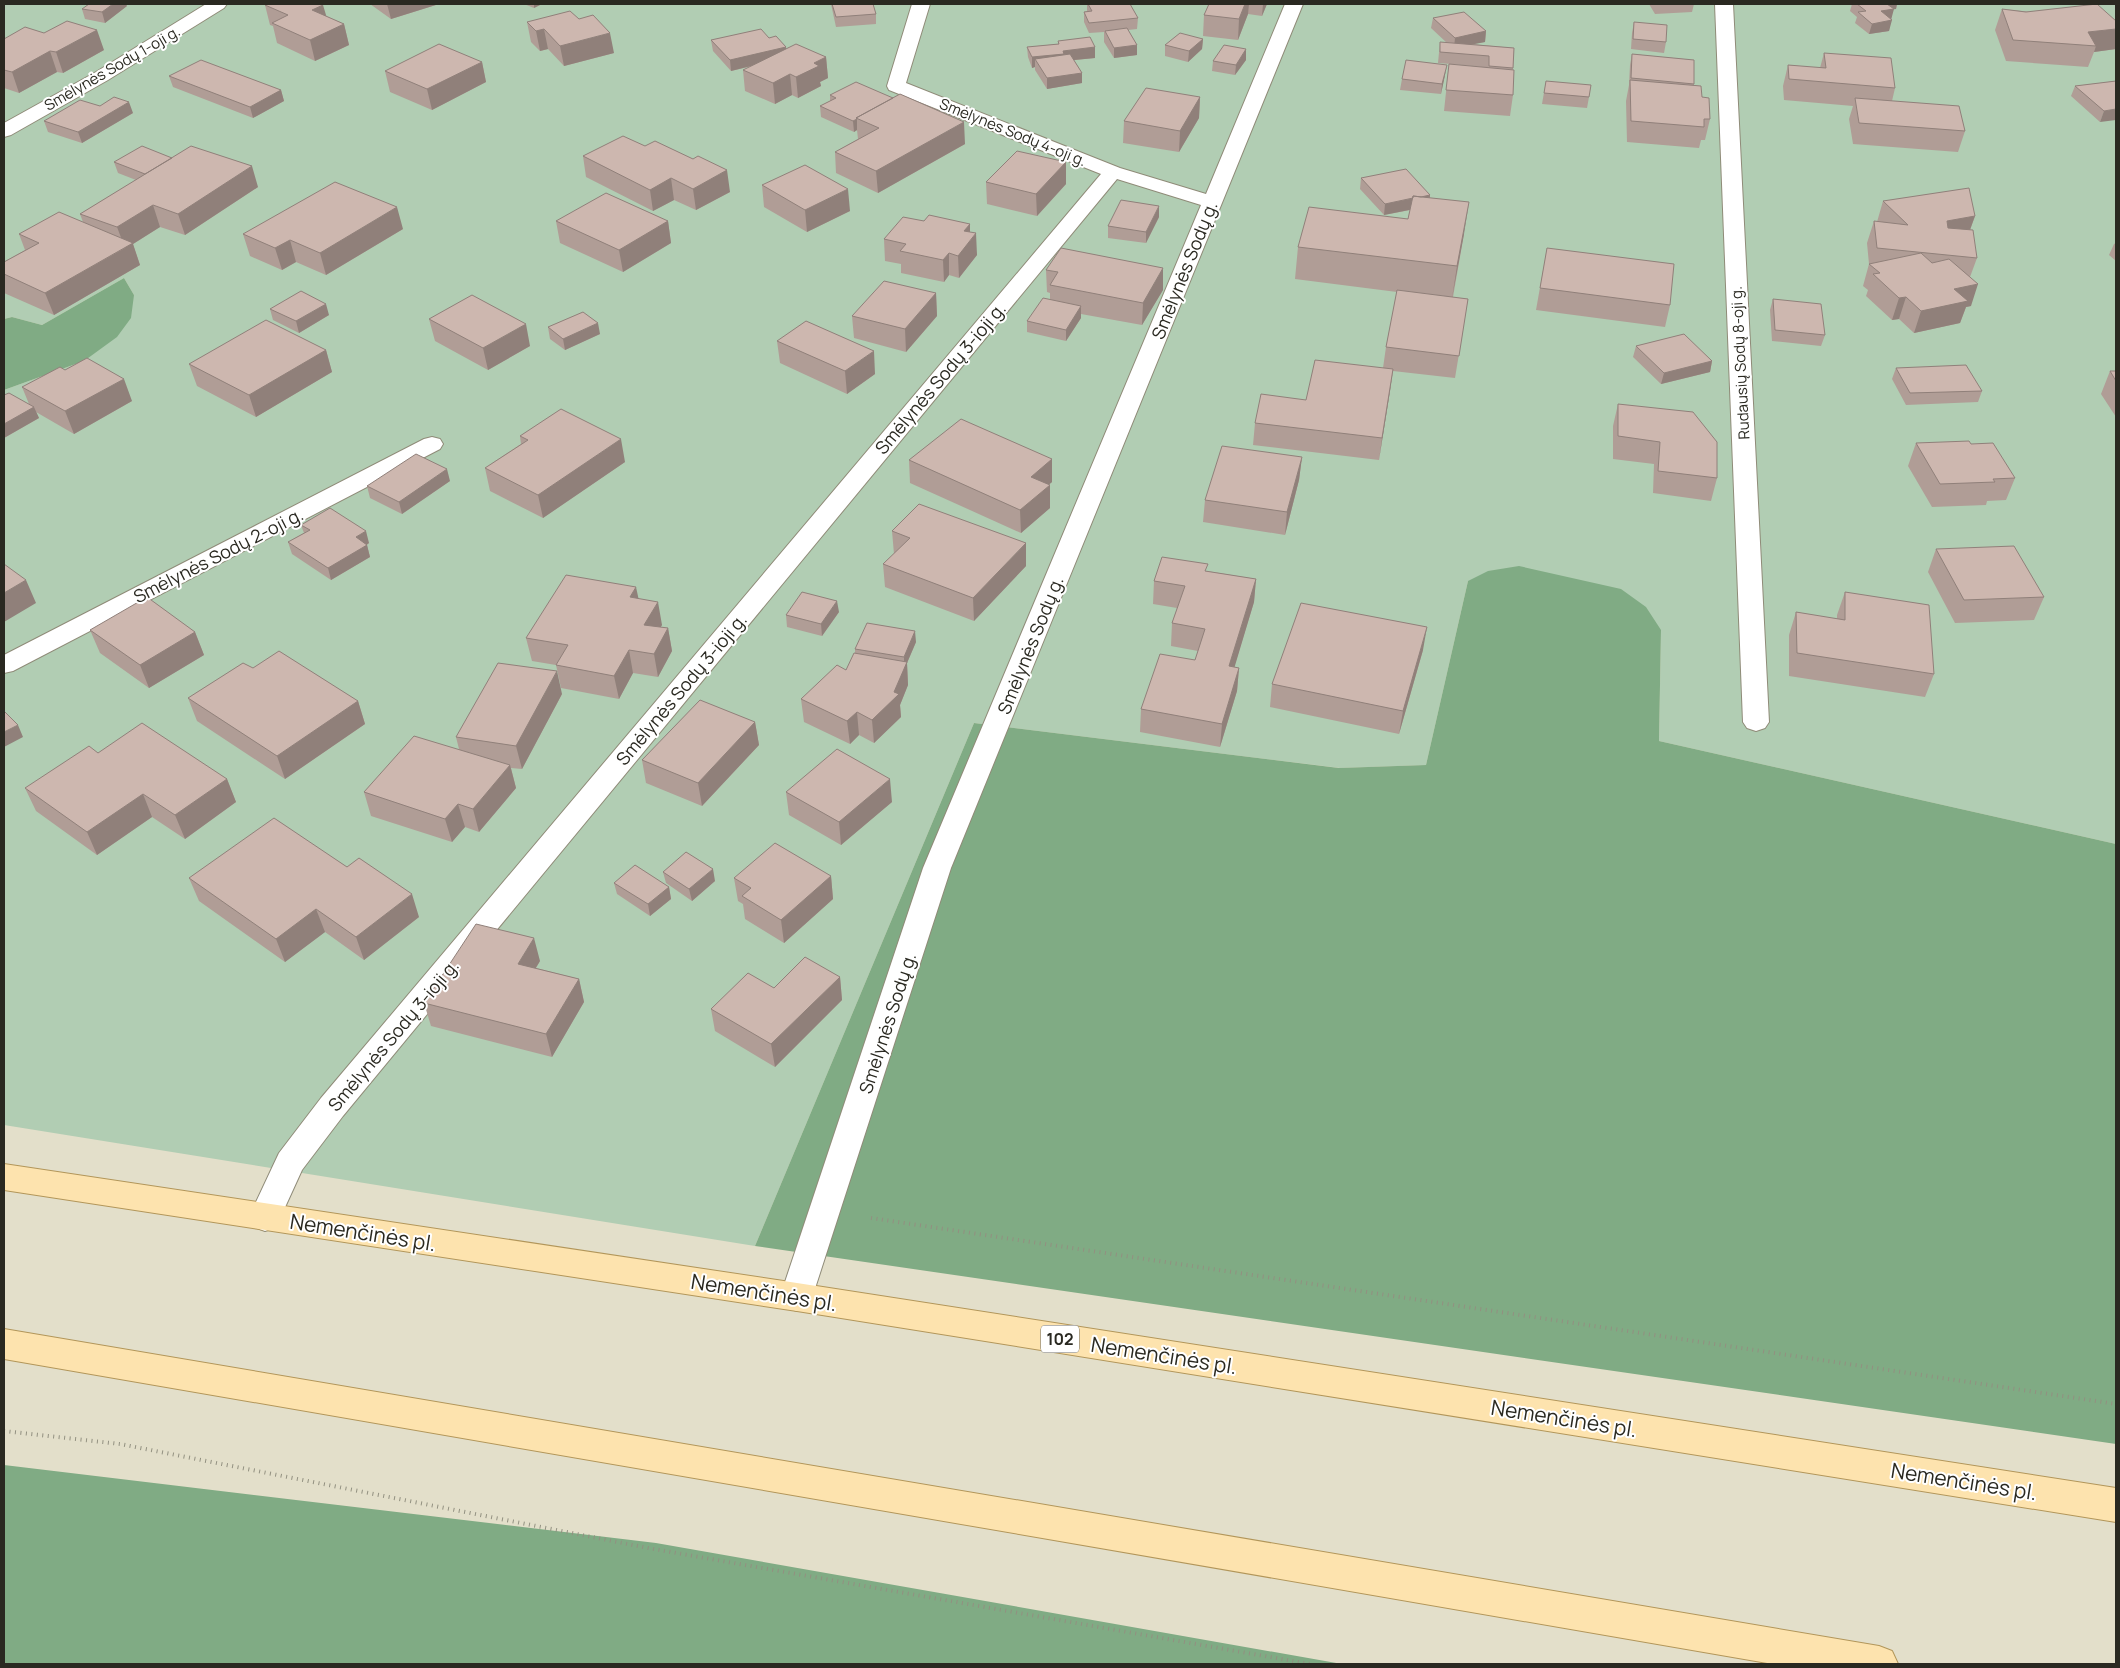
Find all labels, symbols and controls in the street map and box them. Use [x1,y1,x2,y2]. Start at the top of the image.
street label: Smėlynės Sodų 1-oji g. [40,21,184,115]
street label: Smėlynės Sodų 4-oji g. [936,93,1090,171]
street label: Smėlynės Sodų g. [1145,197,1223,343]
street label: Rudausių Sodų 8-oji g. [1725,286,1755,440]
street label: Smėlynės Sodų 3-ioji g. [869,297,1011,459]
street label: Smėlynės Sodų 2-oji g. [129,502,307,608]
street label: Smėlynės Sodų g. [991,572,1069,718]
street label: Smėlynės Sodų 3-ioji g. [610,608,752,770]
street label: Smėlynės Sodų g. [853,950,921,1096]
street label: Smėlynės Sodų 3-ioji g. [322,954,464,1116]
street label: Nemenčinės pl. [288,1207,438,1257]
street label: Nemenčinės pl. [689,1267,839,1317]
road number: 102 [1041,1326,1079,1352]
street label: Nemenčinės pl. [1089,1330,1239,1380]
street label: Nemenčinės pl. [1489,1393,1639,1443]
street label: Nemenčinės pl. [1889,1456,2039,1506]

